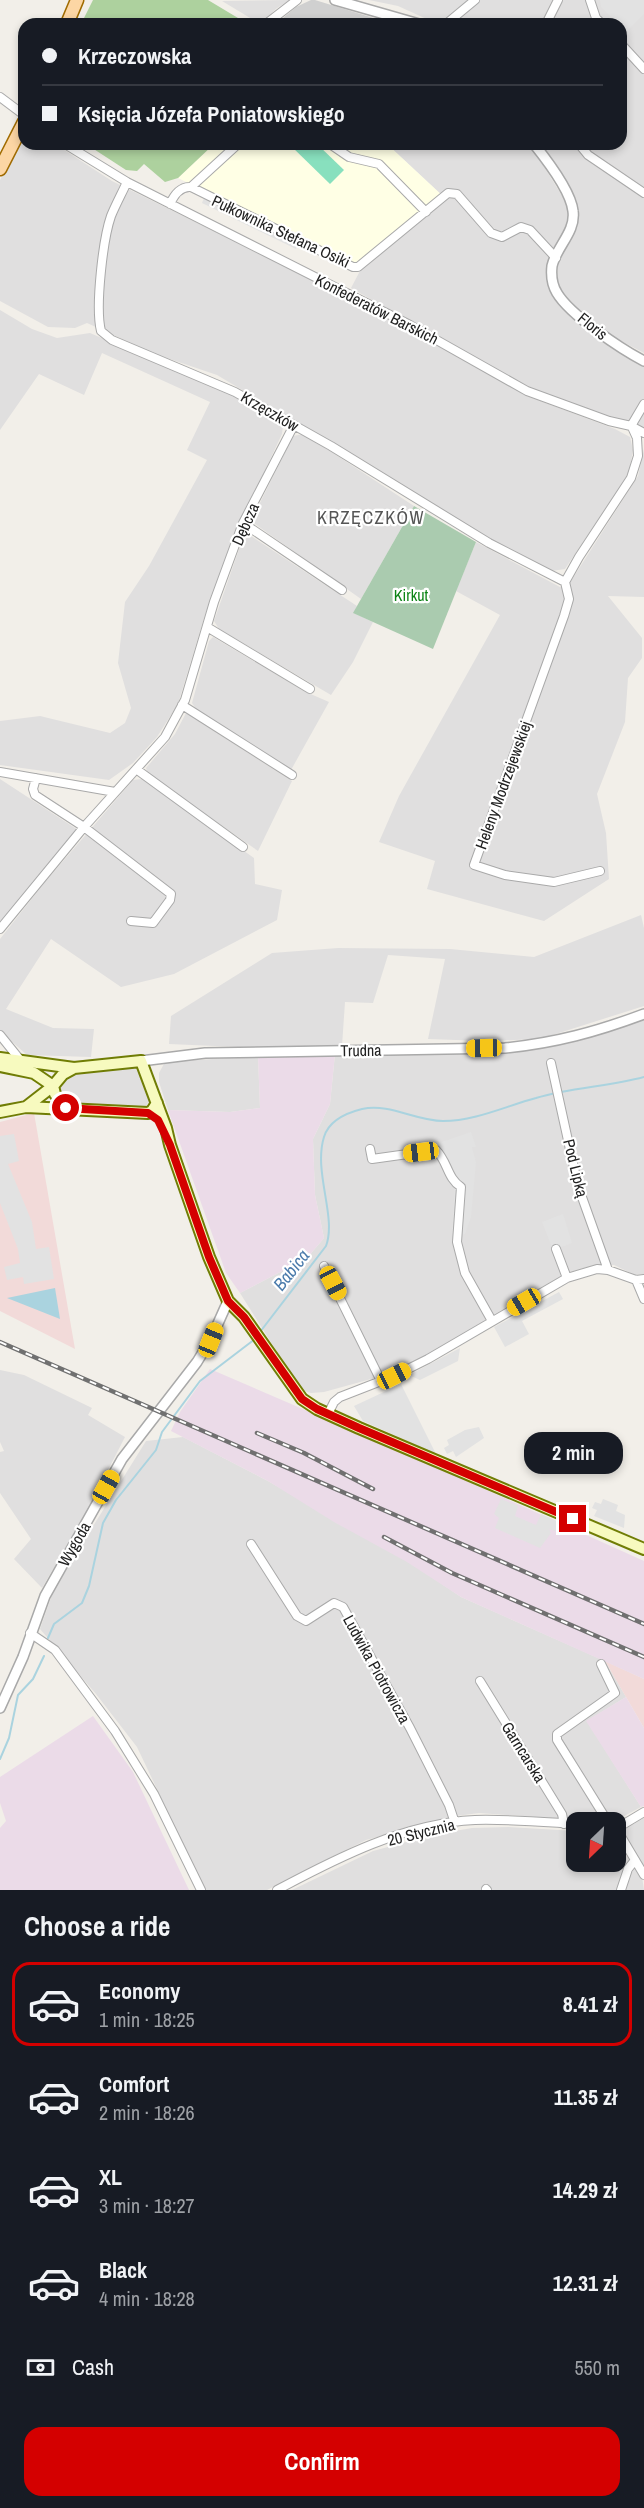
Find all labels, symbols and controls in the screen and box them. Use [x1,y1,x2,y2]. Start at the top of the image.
text: Krzeczowska [78,41,191,71]
text: Księcia Józefa Poniatowskiego [78,99,345,129]
street label: Pułkownika Stefana Osiki [208,189,354,273]
street label: Konfederatów Barskich [312,268,442,350]
street label: Floris [573,307,613,345]
street label: Krzęczków [237,386,303,437]
street label: Dębcza [226,499,264,549]
district label: KRZĘCZKÓW [317,505,425,530]
park label: Kirkut [394,584,428,606]
street label: Heleny Modrzejewskiej [470,718,536,852]
street label: Trudna [340,1039,382,1061]
car [466,1039,502,1057]
route start [52,1094,79,1121]
street label: Pod Lipką [558,1137,594,1200]
car [402,1141,440,1163]
water label: Babica [267,1244,315,1296]
car [317,1263,349,1303]
car [504,1285,544,1319]
car [196,1320,226,1360]
car [374,1360,414,1392]
callout: 2 min [524,1432,622,1474]
text: 2 min [552,1439,595,1466]
car [89,1467,123,1507]
route end [559,1505,586,1532]
street label: Wygoda [52,1517,96,1570]
street label: Ludwika Piotrowicza [338,1611,416,1728]
street label: Garncarska [497,1717,552,1787]
north arrow [566,1812,626,1872]
map controls [566,1812,626,1872]
street label: 20 Stycznia [385,1813,458,1851]
text: Choose a ride [24,1908,170,1944]
text: Economy [99,1976,180,2006]
icon: car [27,1977,81,2031]
text: 8.41 zł [563,1989,617,2019]
text: 1 min · 18:25 [99,2006,195,2033]
text: Comfort [99,2069,169,2099]
icon: car [27,2070,81,2124]
text: 11.35 zł [554,2082,617,2112]
text: 2 min · 18:26 [99,2099,195,2126]
text: XL [99,2162,122,2192]
icon: car [27,2163,81,2217]
text: 14.29 zł [553,2175,617,2205]
text: 3 min · 18:27 [99,2192,195,2219]
text: Black [99,2255,147,2285]
icon: car [27,2256,81,2310]
text: 12.31 zł [553,2268,617,2298]
text: 4 min · 18:28 [99,2285,195,2312]
icon: cash [24,2351,57,2384]
text: Cash [72,2352,114,2382]
text: 550 m [574,2354,620,2381]
button: Confirm [24,2427,620,2496]

